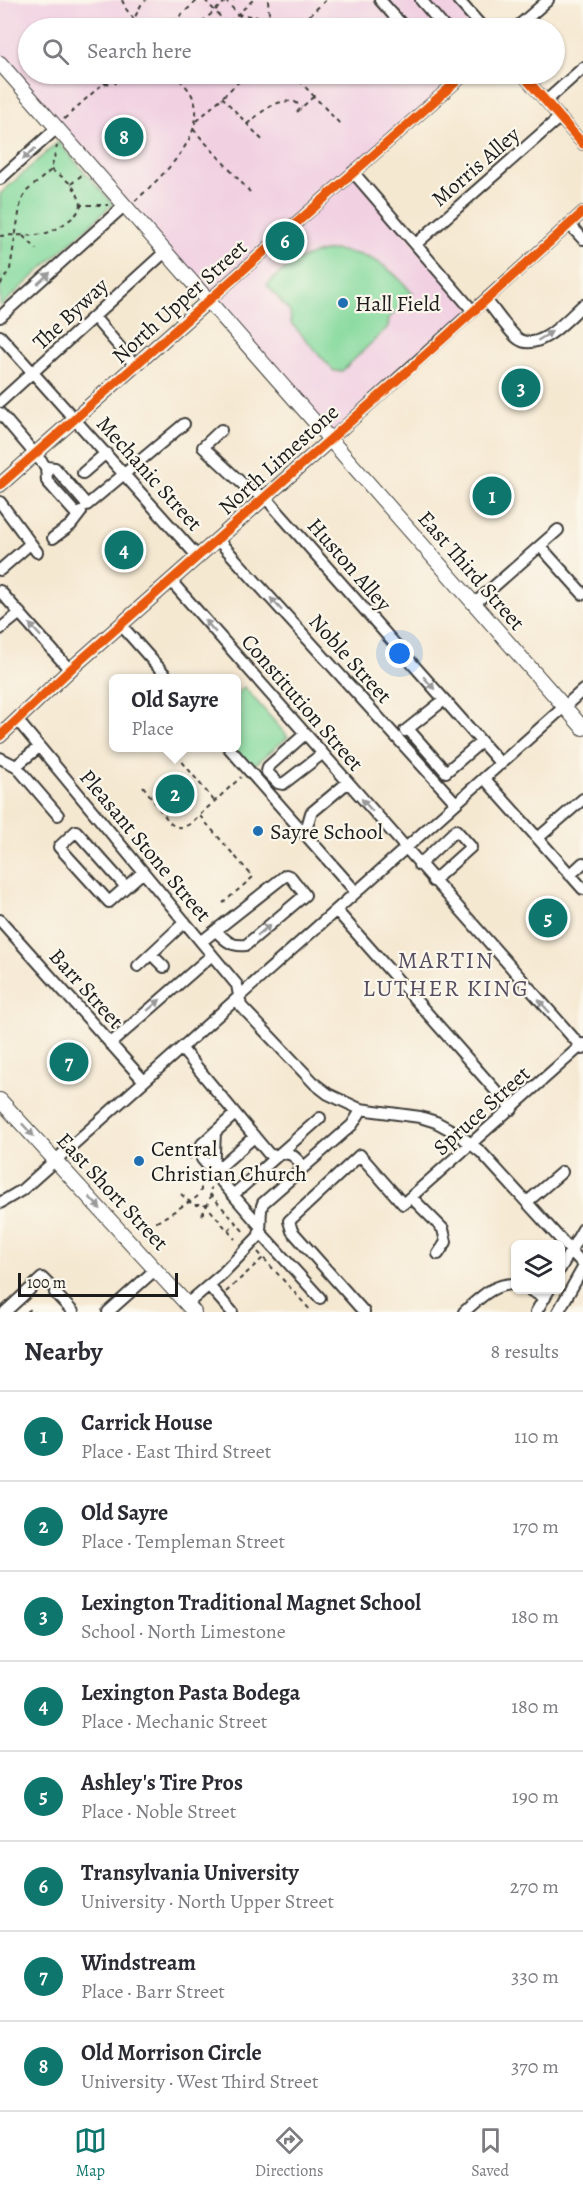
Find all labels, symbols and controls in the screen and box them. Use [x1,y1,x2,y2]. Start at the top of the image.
search box [18,18,565,84]
icon: search [39,35,72,68]
text: Search here [87,36,192,66]
pin: 8 [104,114,144,160]
street label: Morris Alley [425,120,526,214]
one-way arrow [21,147,36,161]
pin: 6 [266,218,304,264]
street label: North Upper Street [105,233,254,371]
street label: The Byway [26,271,115,357]
one-way arrow [36,271,51,285]
place label: Hall Field [355,289,441,319]
marker: Hall Field [336,296,350,310]
one-way arrow [536,331,553,342]
pin: 3 [502,366,540,410]
street label: North Limestone [212,398,345,522]
street label: Mechanic Street [89,410,209,538]
pin: 1 [472,474,512,518]
street label: East Third Street [411,504,532,637]
street label: Huston Alley [300,512,398,618]
pin: 4 [104,528,144,572]
one-way arrow [270,597,283,612]
street label: Noble Street [302,607,399,710]
one-way arrow [204,618,217,634]
one-way arrow [28,623,42,638]
street label: Constitution Street [234,628,370,778]
your location [385,639,414,668]
popup [109,674,241,752]
one-way arrow [422,675,435,690]
text: Old Sayre [131,685,219,715]
text: Place [131,715,174,742]
street label: Pleasant Stone Street [72,763,218,928]
pin: 2 [156,772,195,816]
one-way arrow [360,797,373,813]
place label: Sayre School [270,817,383,847]
marker: Sayre School [251,824,265,838]
pin: 5 [528,896,568,940]
one-way arrow [256,924,271,937]
street label: Barr Street [42,942,130,1035]
district label: MARTIN LUTHER KING [363,944,529,1004]
one-way arrow [537,998,551,1013]
one-way arrow [146,999,161,1012]
pin: 7 [50,1040,88,1084]
street label: Spruce Street [427,1059,537,1162]
one-way arrow [21,1122,34,1137]
street label: East Short Street [50,1126,175,1257]
place label: Central Christian Church [151,1134,307,1189]
marker: Central Christian Church [132,1154,146,1168]
one-way arrow [88,1196,102,1211]
map controls [511,1240,565,1294]
button: layers [511,1240,565,1294]
scale bar [18,1270,178,1298]
text: 100 m [27,1272,66,1294]
text: Nearby [24,1334,103,1369]
text: 8 results [491,1338,559,1365]
text: Carrick House [81,1408,213,1438]
text: 1 [40,1423,47,1450]
text: 110 m [514,1423,559,1450]
text: Place · East Third Street [81,1438,271,1465]
text: Old Sayre [81,1498,168,1528]
text: 2 [39,1513,48,1540]
text: 170 m [513,1513,559,1540]
text: Place · Templeman Street [81,1528,285,1555]
text: Lexington Traditional Magnet School [81,1588,421,1618]
text: 3 [39,1603,48,1630]
text: 180 m [511,1603,559,1630]
text: School · North Limestone [81,1618,286,1645]
text: Lexington Pasta Bodega [81,1678,300,1708]
text: 4 [39,1693,48,1720]
text: 180 m [511,1693,559,1720]
text: Place · Mechanic Street [81,1708,267,1735]
text: Ashley's Tire Pros [81,1768,243,1798]
text: 5 [39,1783,48,1810]
text: 190 m [512,1783,559,1810]
text: Place · Noble Street [81,1798,236,1825]
text: Transylvania University [81,1858,299,1888]
text: 6 [39,1873,48,1900]
text: 270 m [510,1873,559,1900]
text: University · North Upper Street [81,1888,334,1915]
text: Windstream [81,1948,196,1978]
text: 7 [39,1963,48,1990]
text: 330 m [511,1963,559,1990]
text: Place · Barr Street [81,1978,225,2005]
text: Old Morrison Circle [81,2038,262,2068]
text: 8 [39,2053,48,2080]
text: 370 m [511,2053,559,2080]
text: University · West Third Street [81,2068,319,2095]
tab: Map [74,2124,107,2182]
tab: Directions [255,2124,323,2182]
tab: Saved [471,2124,509,2182]

